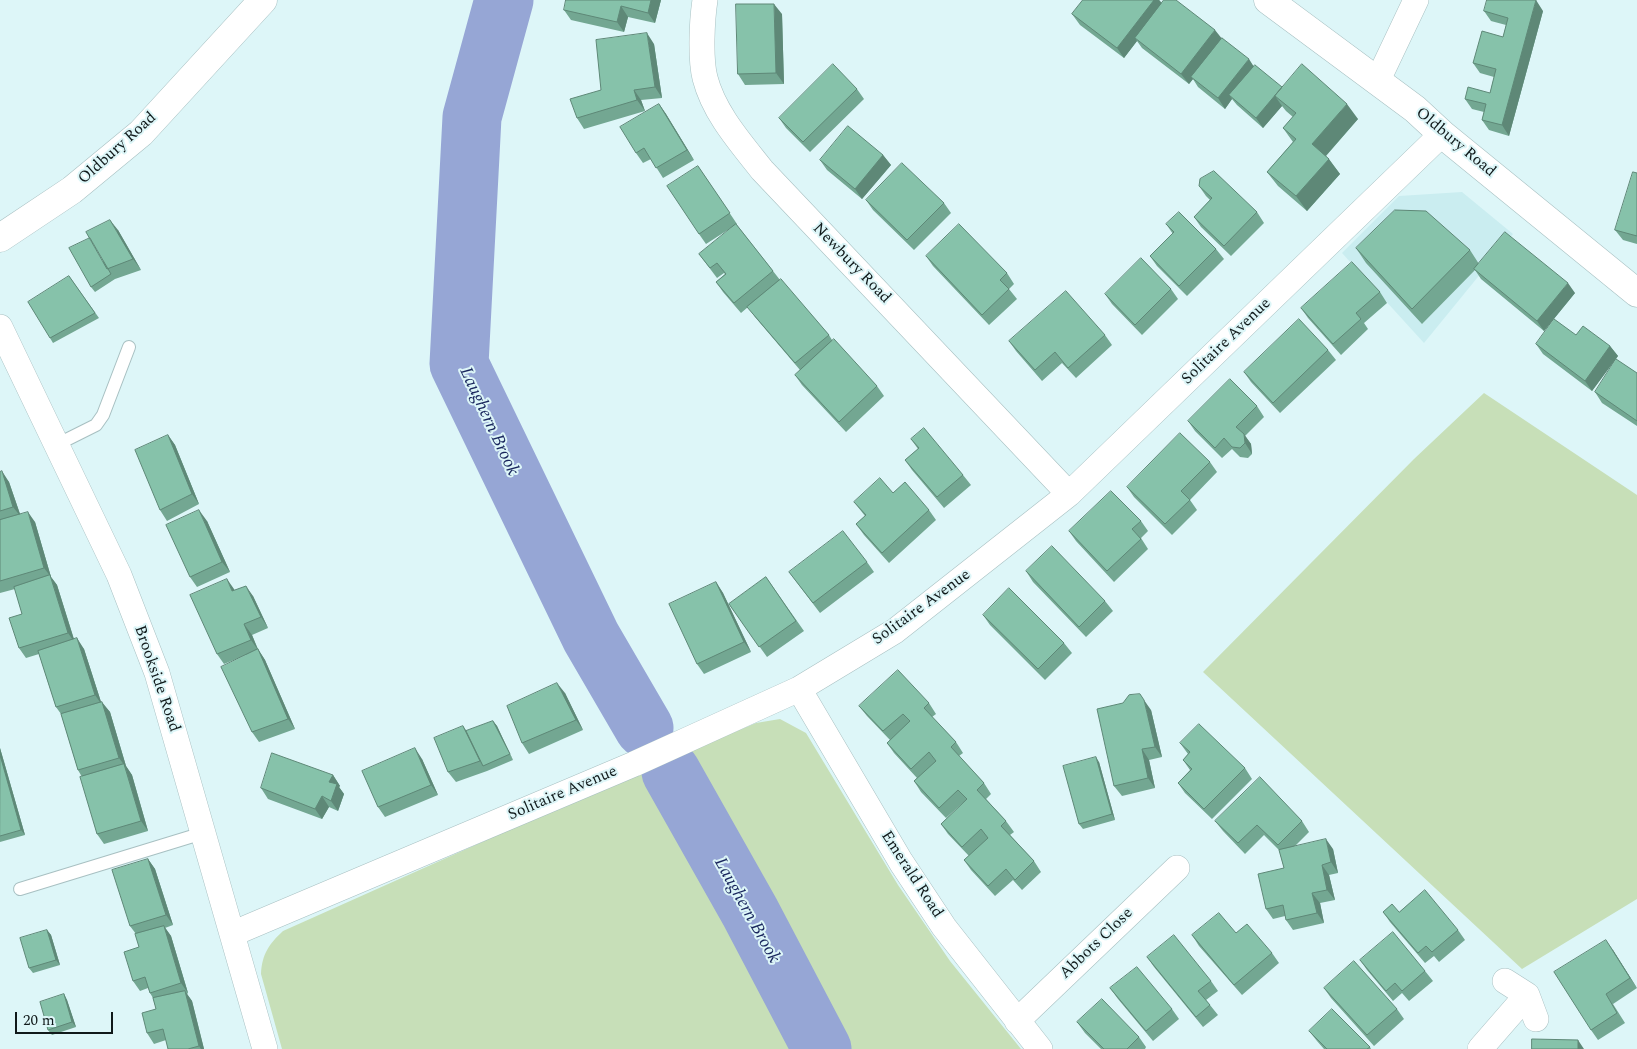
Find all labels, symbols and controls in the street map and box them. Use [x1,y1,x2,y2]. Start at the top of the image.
street label: Oldbury Road [1411,104,1499,182]
street label: Oldbury Road [75,109,161,189]
street label: Newbury Road [808,220,894,308]
street label: Solitaire Avenue [1178,295,1276,389]
water label: Laughern Brook [453,364,523,480]
street label: Solitaire Avenue [869,566,975,650]
street label: Brookside Road [129,623,183,735]
street label: Solitaire Avenue [506,762,620,826]
street label: Emerald Road [876,828,946,922]
water label: Laughern Brook [708,854,784,968]
street label: Abbots Close [1056,904,1138,984]
scale bar [18,1002,115,1034]
text: 20 m [23,1009,55,1032]

